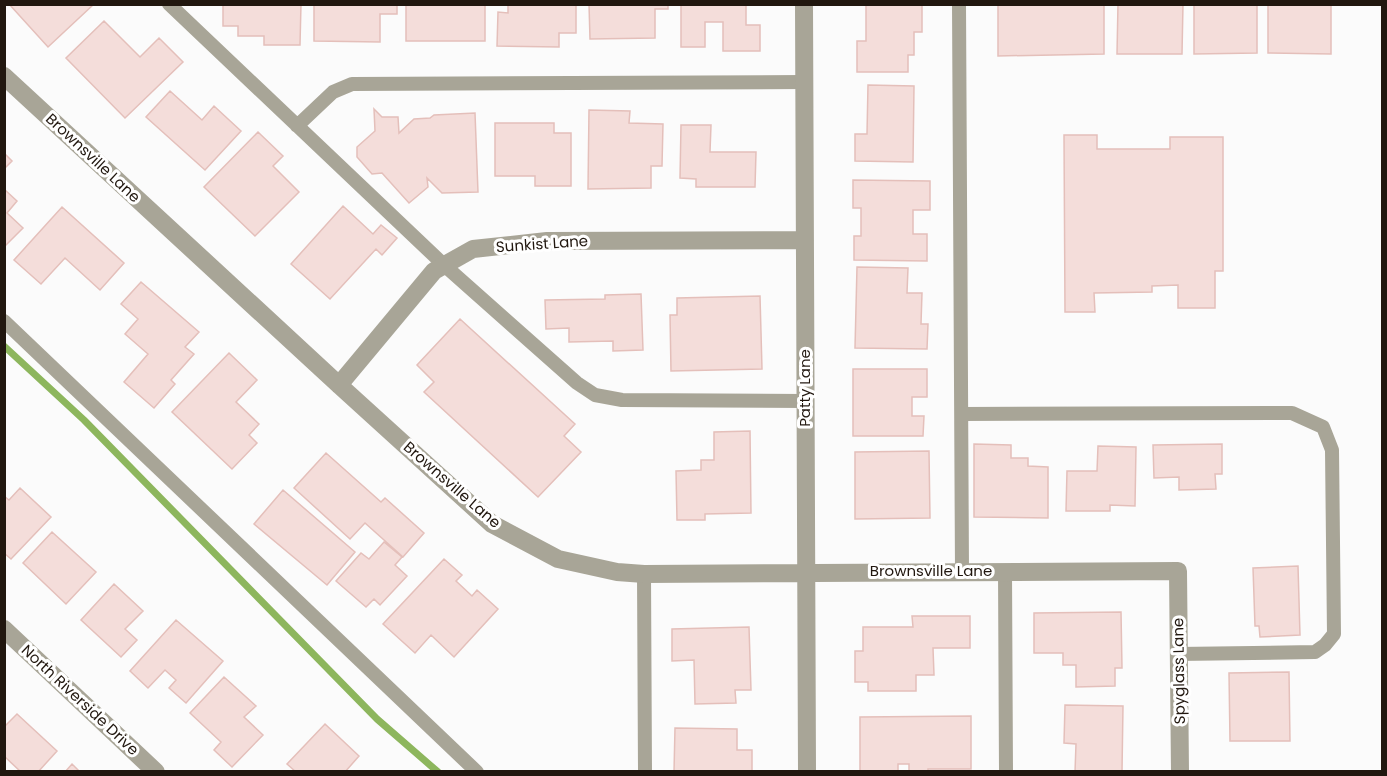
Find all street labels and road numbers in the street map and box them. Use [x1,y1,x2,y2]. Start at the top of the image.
street label: Brownsville Lane [41,108,145,207]
street label: Sunkist Lane [495,230,589,257]
street label: Patty Lane [794,349,815,427]
street label: Brownsville Lane [399,437,505,533]
street label: Brownsville Lane [870,560,992,581]
street label: Spyglass Lane [1167,618,1190,724]
street label: North Riverside Drive [17,640,144,760]

